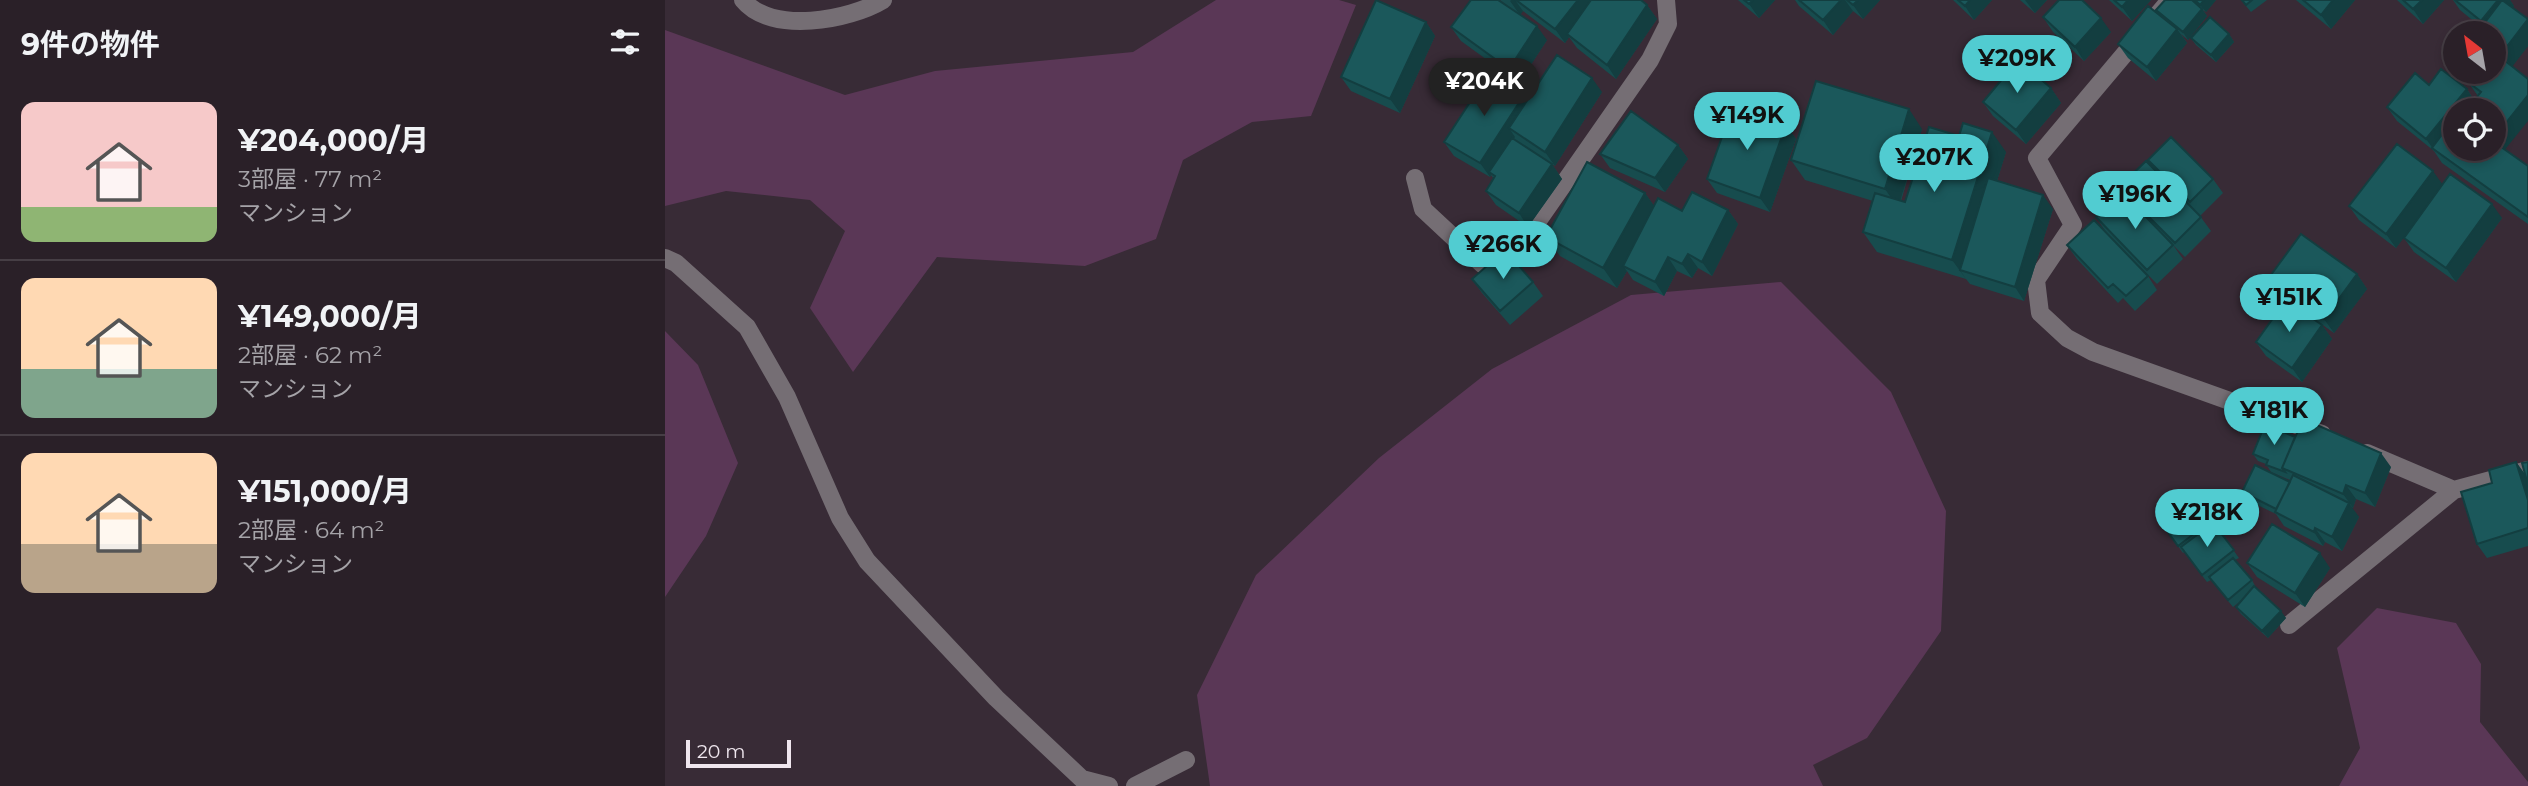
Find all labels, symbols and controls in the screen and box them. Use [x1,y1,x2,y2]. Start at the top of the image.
north arrow [2443,21,2506,84]
map controls [2443,21,2506,161]
icon: filters [606,23,644,61]
text: 9件の物件 [21,26,160,63]
pin: ¥209K [1968,36,2066,95]
text: ¥209K [1978,44,2056,72]
pin: ¥204K [1435,58,1533,118]
text: ¥204K [1445,67,1523,95]
pin: ¥149K [1698,92,1796,152]
button: locate [2443,98,2506,161]
text: ¥149K [1710,101,1784,129]
text: ¥204,000/月 [238,122,429,159]
icon: home [77,130,161,214]
pin: ¥207K [1885,134,1983,194]
text: ¥207K [1895,143,1973,171]
text: 3部屋 · 77 m² [238,165,382,193]
pin: ¥196K [2086,172,2184,231]
text: ¥196K [2099,180,2171,208]
text: マンション [238,199,353,227]
pin: ¥266K [1454,222,1552,281]
text: ¥266K [1465,230,1541,258]
pin: ¥151K [2240,274,2338,334]
text: ¥151K [2256,283,2322,311]
text: ¥149,000/月 [238,298,422,335]
icon: home [77,306,161,390]
text: 2部屋 · 62 m² [238,341,382,369]
text: マンション [238,375,353,403]
pin: ¥181K [2225,388,2323,447]
text: ¥181K [2240,396,2308,424]
text: ¥151,000/月 [238,473,412,510]
icon: home [77,481,161,565]
pin: ¥218K [2158,490,2256,549]
text: ¥218K [2171,498,2243,526]
text: 2部屋 · 64 m² [238,516,384,544]
text: マンション [238,550,353,578]
scale bar [686,737,791,769]
text: 20 m [697,740,745,763]

